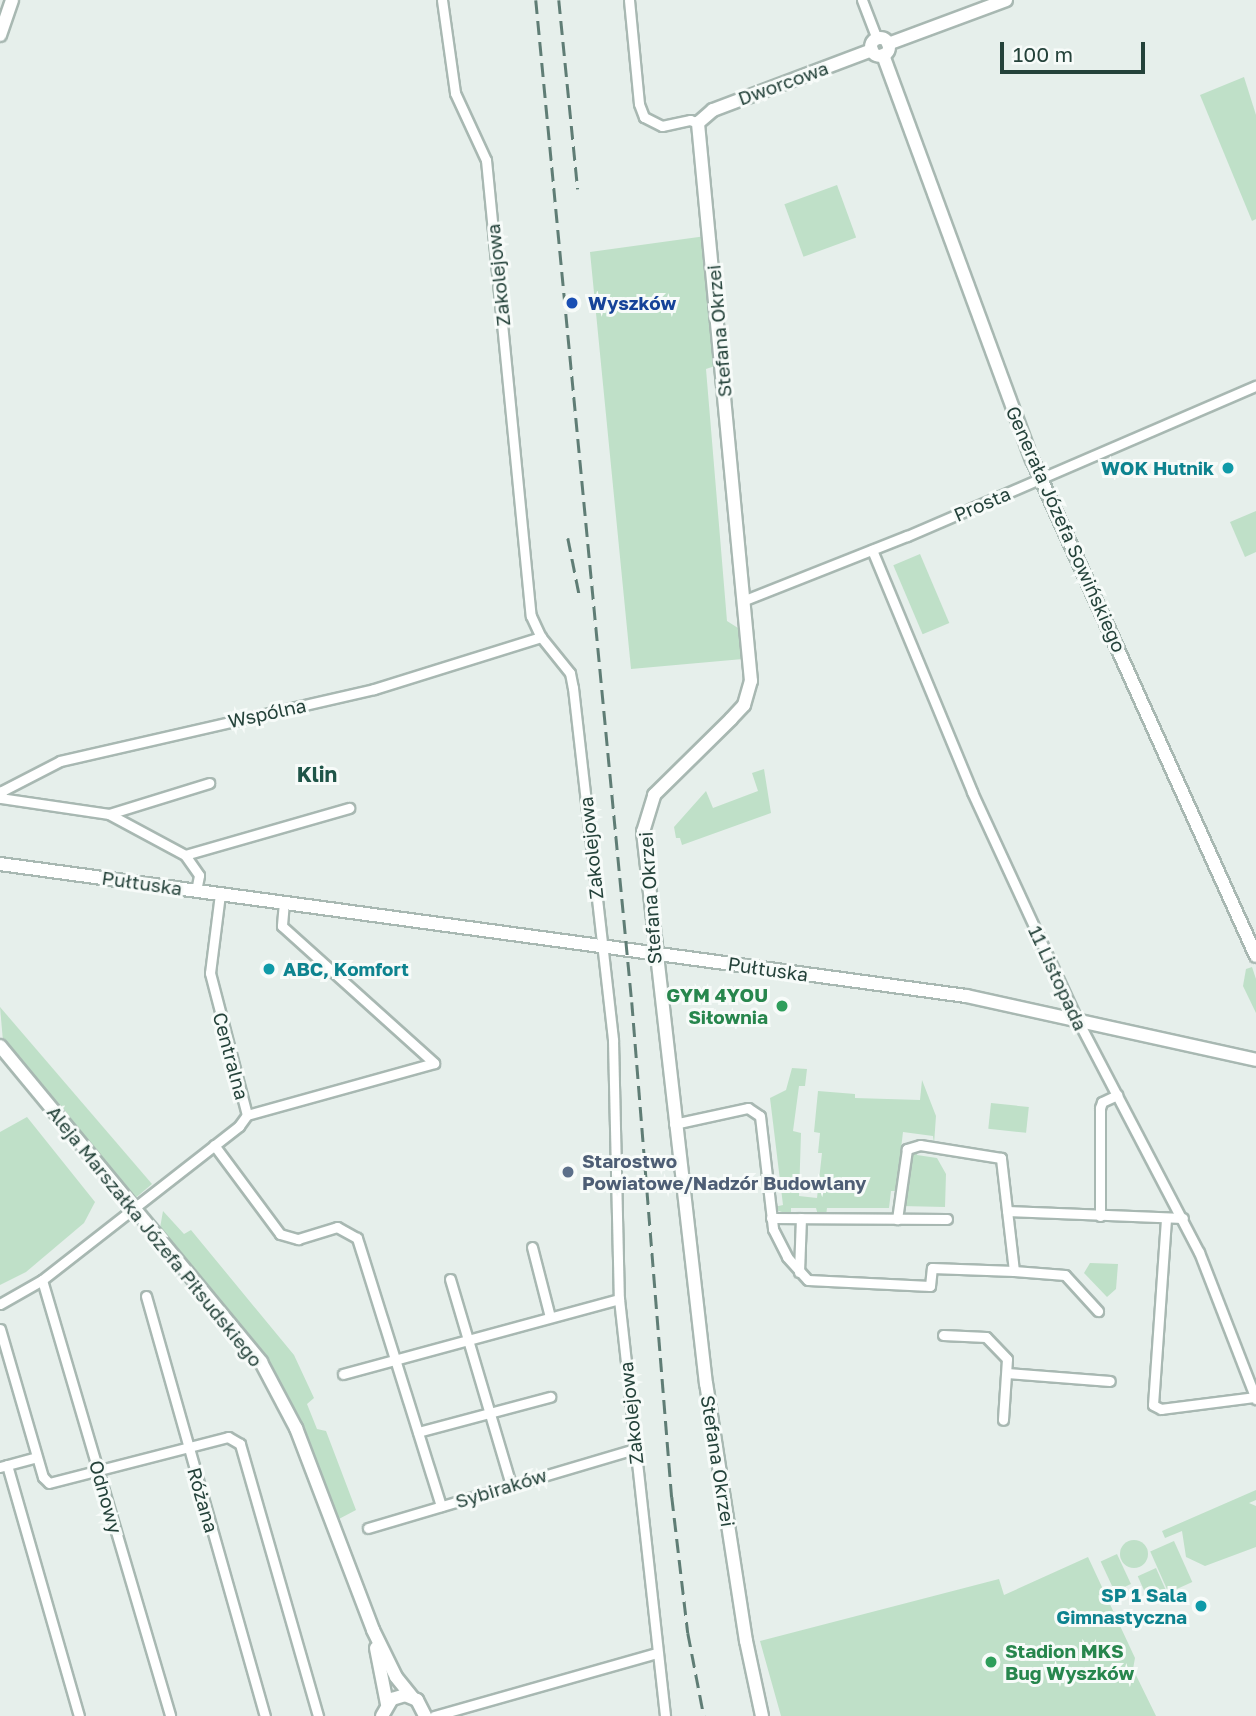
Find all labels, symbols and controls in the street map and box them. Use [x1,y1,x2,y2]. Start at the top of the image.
scale bar [1004,28,1149,72]
text: 100 m [1013,41,1073,67]
street label: Dworcowa [735,56,831,110]
street label: Zakolejowa [481,223,515,327]
street label: Stefana Okrzei [702,264,736,398]
place label: Wyszków [588,292,676,314]
marker: Wyszków [562,293,582,313]
street label: Generała Józefa Sowińskiego [1001,402,1131,656]
place label: WOK Hutnik [1101,457,1214,479]
marker: WOK Hutnik [1220,460,1236,476]
street label: Prosta [950,482,1014,526]
street label: Wspólna [226,694,308,732]
district label: Klin [297,761,337,787]
street label: Zakolejowa [574,796,608,900]
street label: Stefana Okrzei [634,831,666,965]
street label: Pułtuska [100,866,184,900]
street label: 11 Listopada [1024,922,1092,1034]
street label: Pułtuska [726,952,810,986]
place label: ABC, Komfort [283,958,409,980]
marker: ABC, Komfort [261,961,277,977]
place label: GYM 4YOU Siłownia [666,984,768,1028]
marker: GYM 4YOU Siłownia [774,998,790,1014]
street label: Centralna [208,1010,254,1102]
street label: Aleja Marszałka Józefa Piłsudskiego [43,1101,267,1371]
place label: Starostwo Powiatowe/Nadzór Budowlany [582,1150,867,1194]
marker: Starostwo Powiatowe/Nadzór Budowlany [560,1164,576,1180]
street label: Zakolejowa [614,1361,648,1465]
street label: Stefana Okrzei [696,1394,740,1528]
street label: Odnowy [85,1458,127,1536]
street label: Sybiraków [453,1463,549,1513]
street label: Różana [183,1465,223,1535]
place label: SP 1 Sala Gimnastyczna [1056,1584,1187,1628]
marker: SP 1 Sala Gimnastyczna [1193,1598,1209,1614]
place label: Stadion MKS Bug Wyszków [1005,1640,1134,1684]
marker: Stadion MKS Bug Wyszków [983,1654,999,1670]

